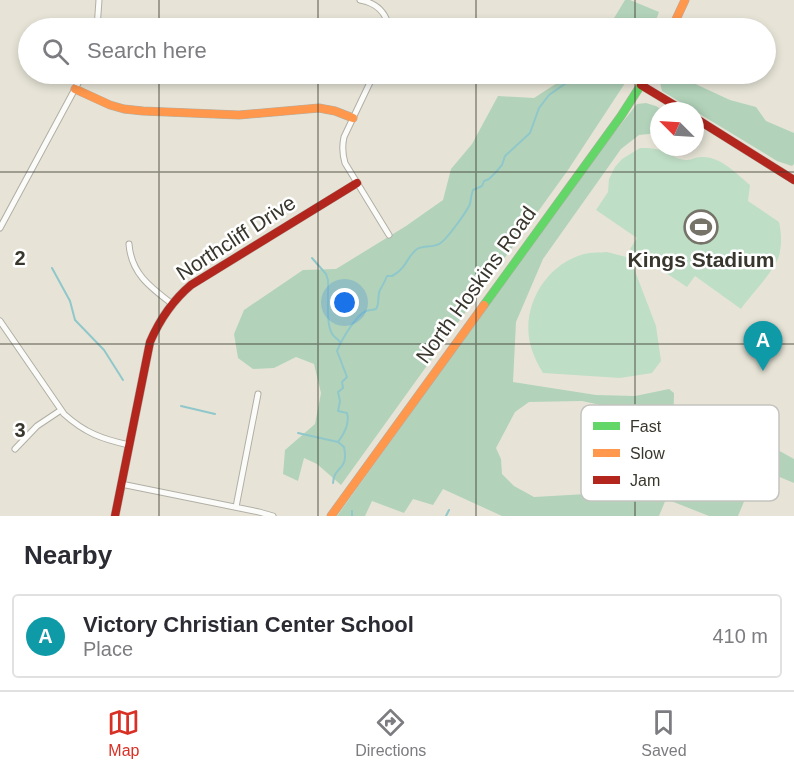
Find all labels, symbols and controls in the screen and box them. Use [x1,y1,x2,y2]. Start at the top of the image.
search box [18,18,776,84]
icon: search [39,35,72,68]
text: Search here [87,38,207,63]
north arrow [650,102,704,156]
street label: Northcliff Drive [172,191,300,285]
street label: North Hoskins Road [411,202,540,367]
sports icon: Kings Stadium [683,209,719,245]
text: 2 [14,247,26,269]
place label: Kings Stadium [627,248,775,271]
your location [330,288,359,317]
pin: A [744,322,783,371]
legend [581,405,779,501]
text: Fast [630,418,662,435]
text: 3 [14,419,26,441]
text: Slow [630,445,665,462]
text: Jam [630,472,660,489]
text: Nearby [24,540,112,570]
text: Victory Christian Center School [83,612,414,637]
text: A [38,625,53,647]
text: 410 m [712,625,768,647]
text: Place [83,638,133,660]
tab: Map [107,706,140,760]
tab: Directions [355,706,426,760]
tab: Saved [641,706,687,760]

